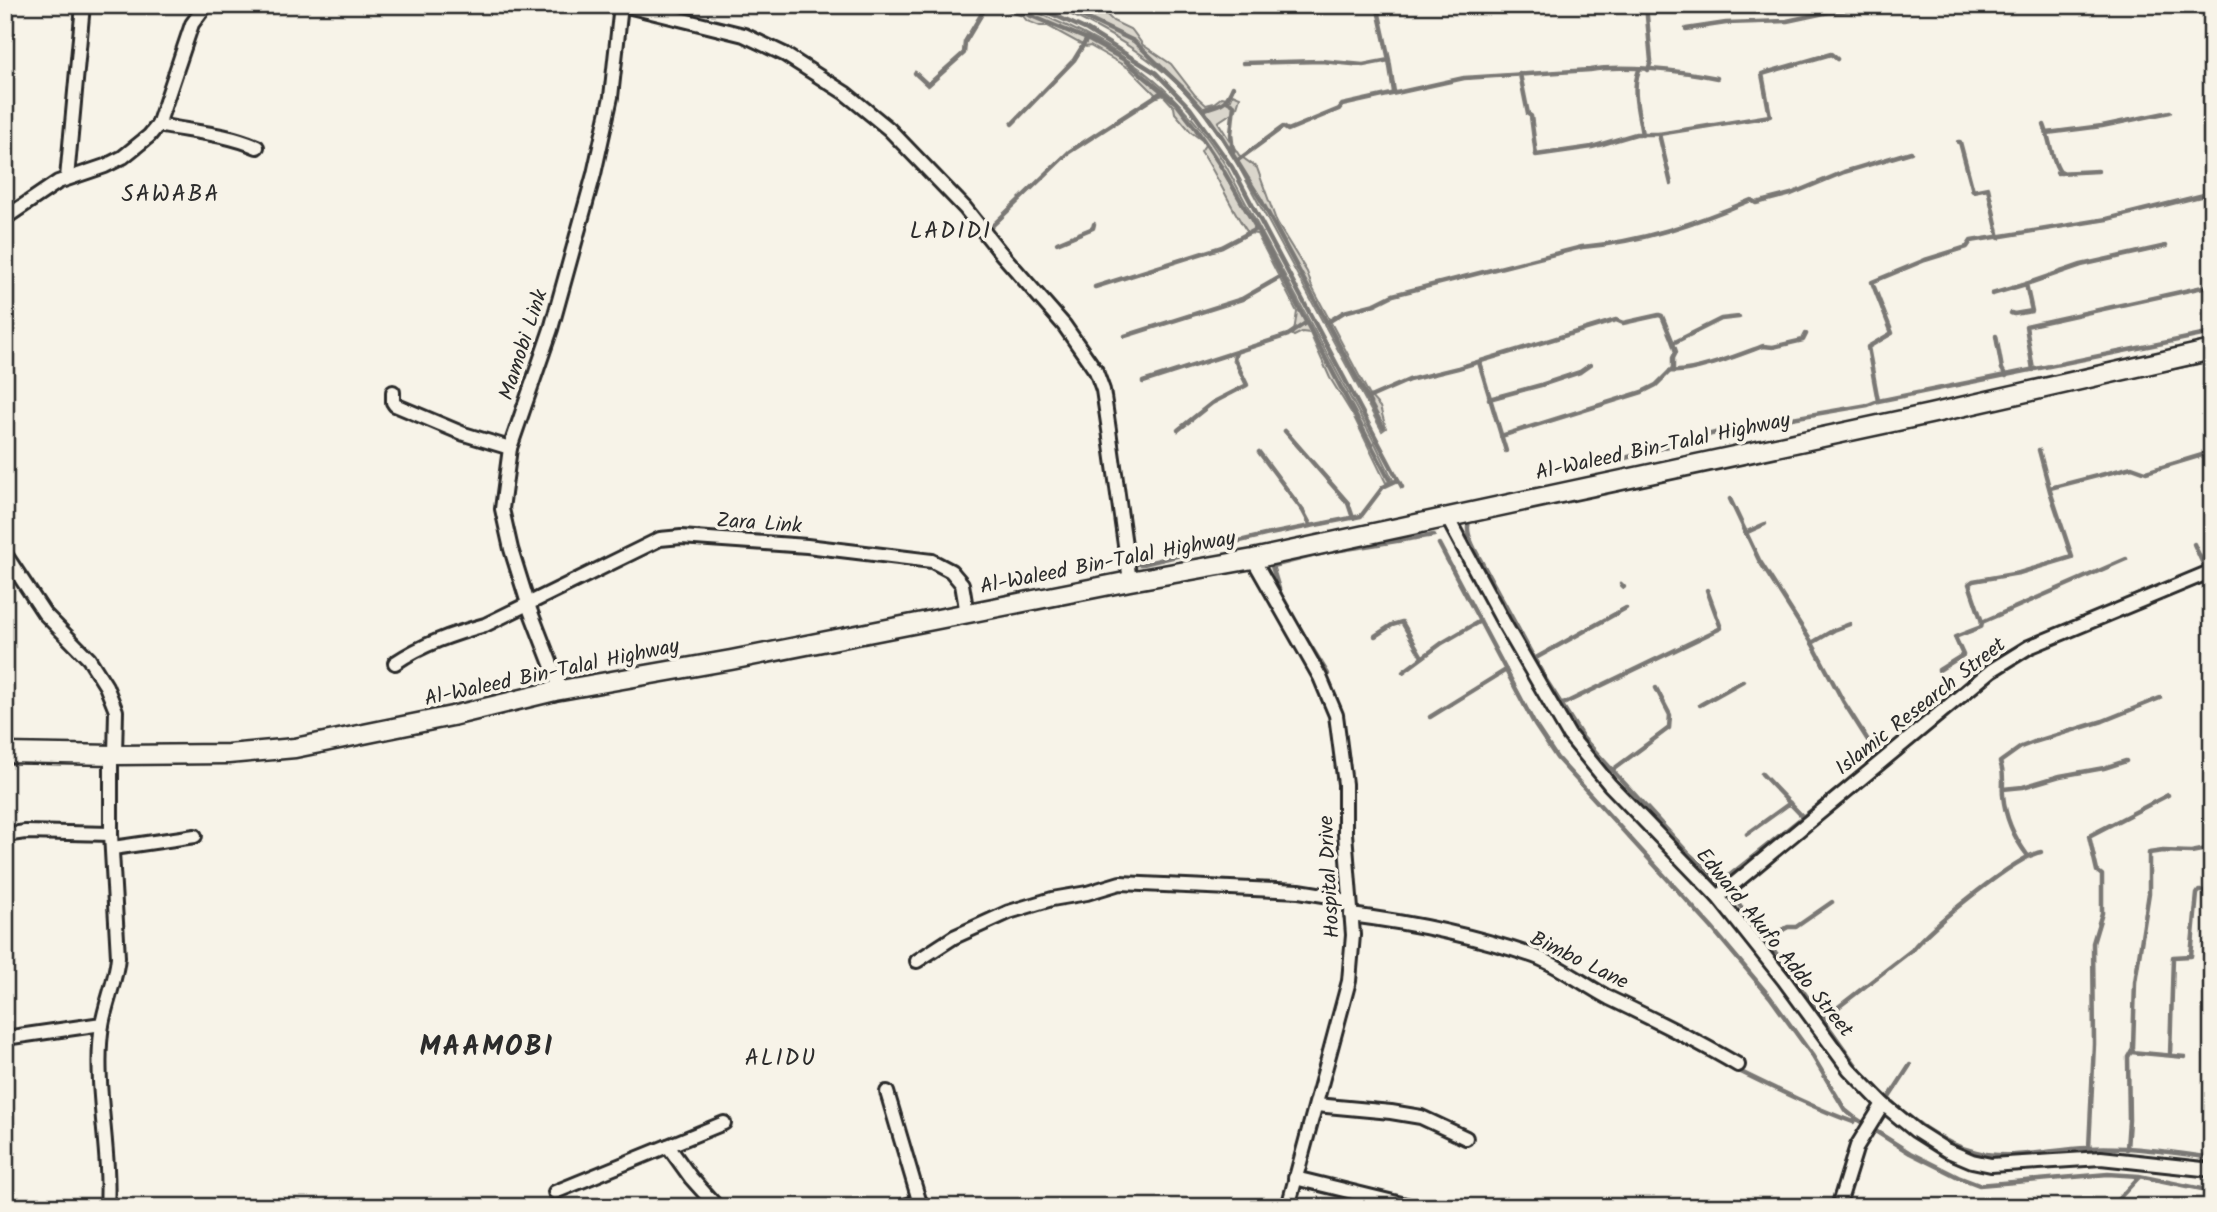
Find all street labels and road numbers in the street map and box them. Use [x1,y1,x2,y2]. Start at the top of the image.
street label: Mamobi Link [491,285,557,405]
street label: Al-Waleed Bin-Talal Highway [1533,404,1794,490]
street label: Zara Link [715,505,803,543]
street label: Al-Waleed Bin-Talal Highway [977,522,1239,604]
street label: Islamic Research Street [1828,629,2014,784]
street label: Al-Waleed Bin-Talal Highway [422,630,683,716]
street label: Hospital Drive [1310,814,1350,939]
street label: Edward Akufo Addo Street [1687,841,1862,1046]
street label: Bimbo Lane [1524,923,1634,999]

